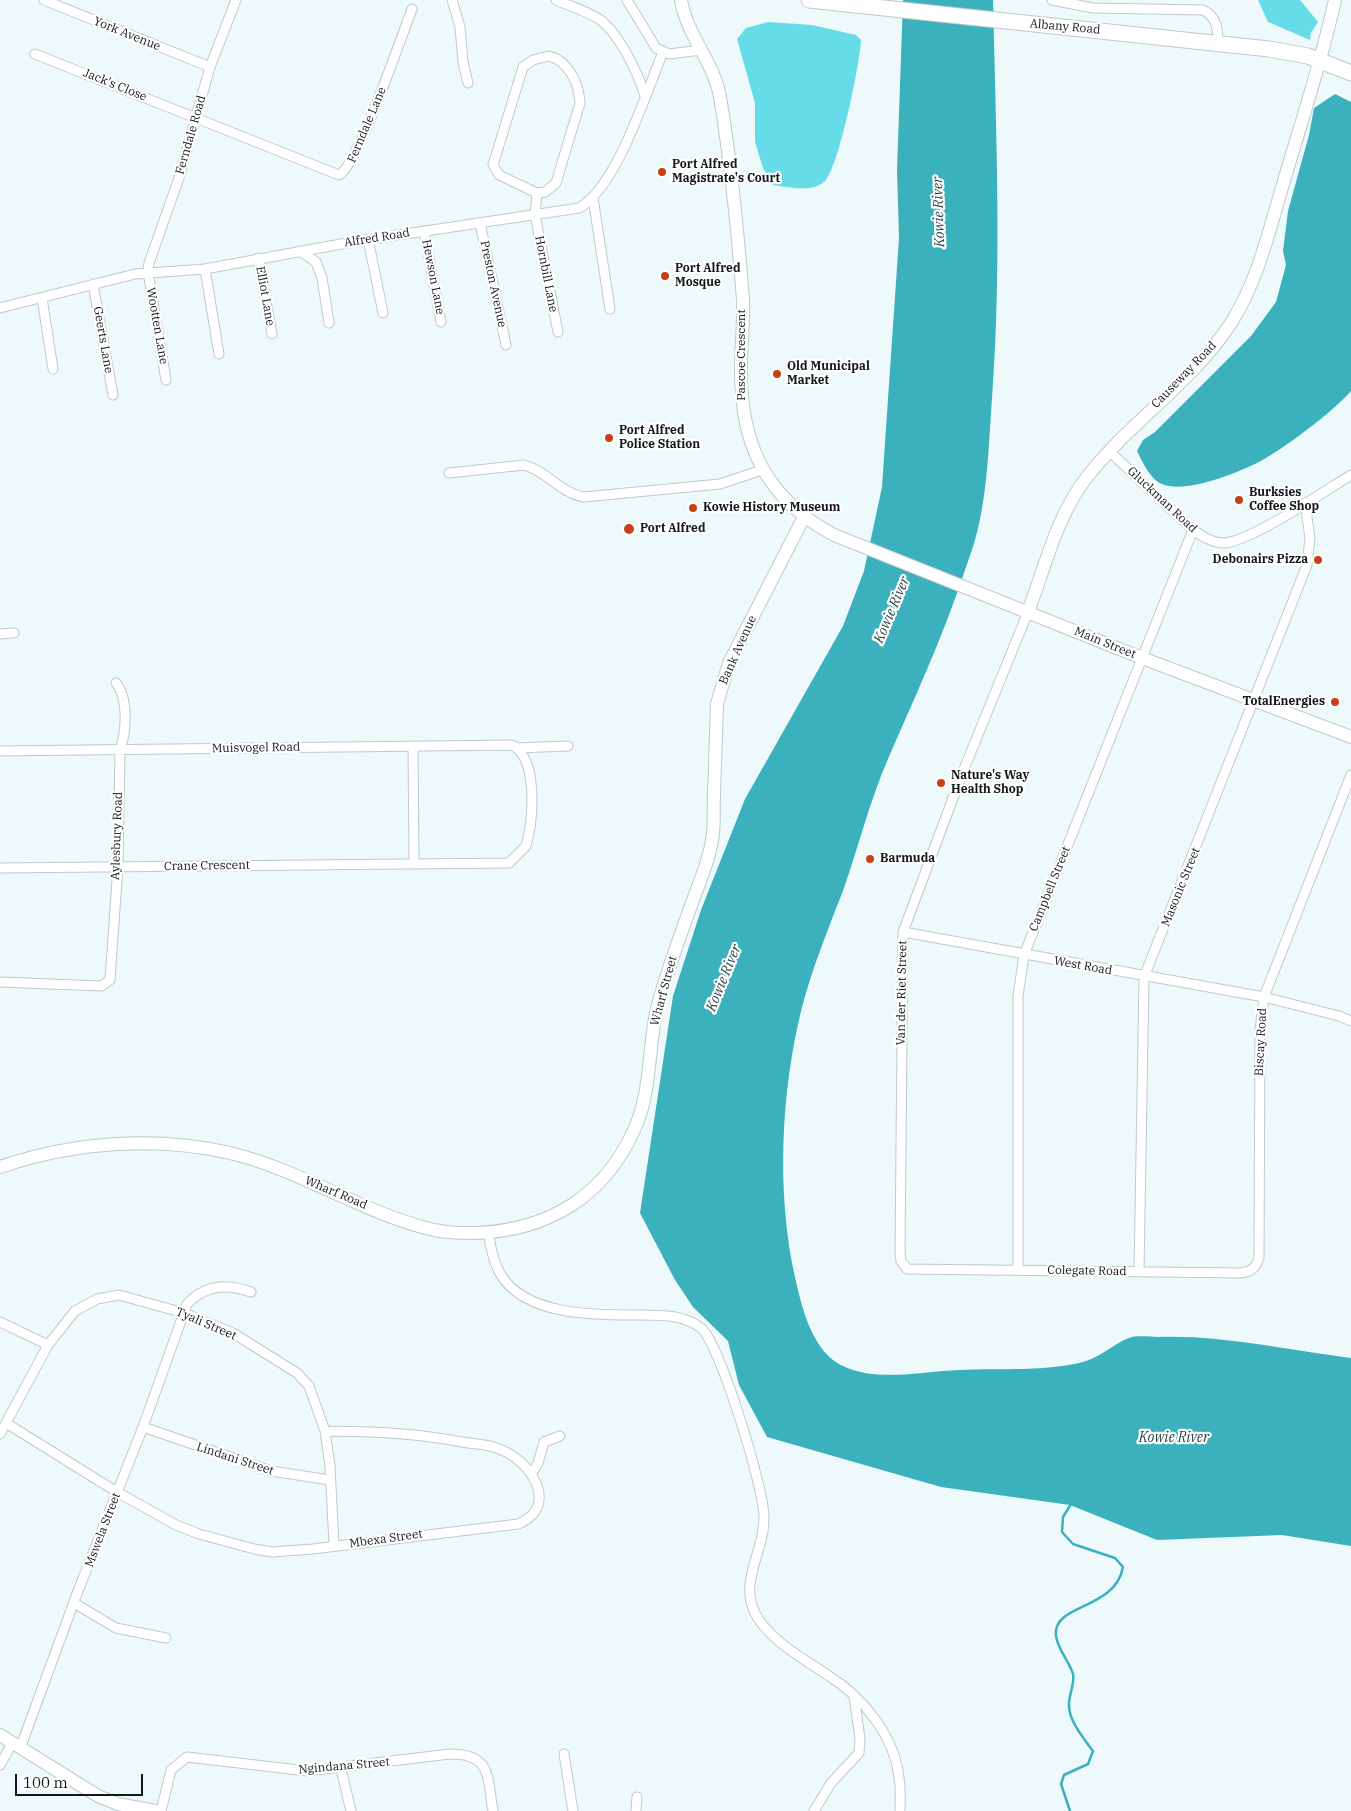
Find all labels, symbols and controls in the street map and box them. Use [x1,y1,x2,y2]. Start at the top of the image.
street label: York Avenue [91,14,163,54]
street label: Albany Road [1029,17,1101,37]
street label: Jack's Close [81,66,149,104]
street label: Ferndale Lane [345,85,389,165]
street label: Ferndale Road [173,94,209,176]
place label: Port Alfred Magistrate's Court [672,158,780,186]
marker: Port Alfred Magistrate's Court [656,166,668,178]
water label: Kowie River [929,177,949,247]
street label: Alfred Road [343,226,411,250]
street label: Hornbill Lane [531,234,561,314]
street label: Hewson Lane [419,238,447,316]
street label: Preston Avenue [477,239,509,329]
place label: Port Alfred Mosque [675,262,740,290]
street label: Elliot Lane [253,265,277,327]
marker: Port Alfred Mosque [659,270,671,282]
street label: Wootten Lane [143,286,171,366]
street label: Geerts Lane [90,305,116,375]
street label: Pascoe Crescent [735,309,749,401]
street label: Causeway Road [1148,339,1220,411]
place label: Old Municipal Market [787,360,870,388]
marker: Old Municipal Market [771,368,783,380]
place label: Port Alfred Police Station [619,424,700,452]
marker: Port Alfred Police Station [603,432,615,444]
street label: Gluckman Road [1124,464,1200,536]
place label: Burksies Coffee Shop [1249,486,1319,514]
marker: Burksies Coffee Shop [1233,494,1245,506]
place label: Kowie History Museum [703,501,840,515]
marker: Kowie History Museum [687,502,699,514]
marker: Port Alfred [622,522,636,536]
place label: Port Alfred [640,522,705,536]
place label: Debonairs Pizza [1213,553,1308,567]
marker: Debonairs Pizza [1312,554,1324,566]
water label: Kowie River [871,574,913,646]
street label: Bank Avenue [716,613,760,687]
street label: Main Street [1072,624,1138,662]
place label: TotalEnergies [1242,695,1325,709]
marker: TotalEnergies [1329,696,1341,708]
street label: Muisvogel Road [212,740,300,756]
place label: Nature's Way Health Shop [951,769,1029,797]
marker: Nature's Way Health Shop [935,777,947,789]
street label: Aylesbury Road [108,792,126,880]
street label: Campbell Street [1026,844,1074,934]
street label: Masonic Street [1159,845,1203,929]
place label: Barmuda [880,852,935,866]
marker: Barmuda [864,853,876,865]
street label: Crane Crescent [164,858,250,874]
street label: Van der Riet Street [894,940,910,1046]
water label: Kowie River [703,942,745,1014]
street label: Wharf Street [648,954,680,1028]
street label: West Road [1053,954,1113,978]
street label: Biscay Road [1252,1008,1270,1076]
street label: Wharf Road [303,1173,369,1213]
street label: Colegate Road [1047,1263,1127,1279]
street label: Tyali Street [173,1305,239,1343]
water label: Kowie River [1139,1430,1209,1446]
street label: Lindani Street [195,1440,275,1478]
street label: Mswela Street [82,1491,124,1569]
street label: Mbexa Street [348,1527,424,1551]
street label: Ngindana Street [298,1755,390,1777]
scale bar [18,1764,145,1796]
text: 100 m [23,1773,68,1792]

